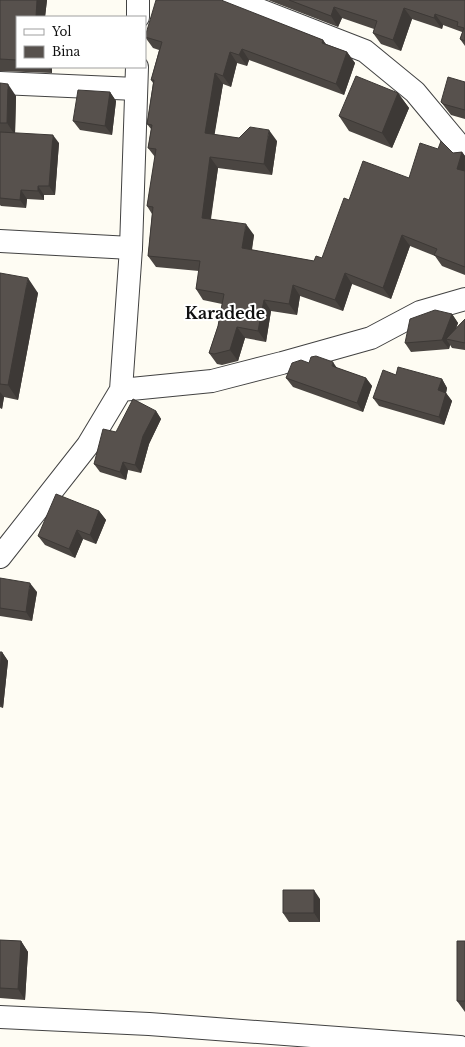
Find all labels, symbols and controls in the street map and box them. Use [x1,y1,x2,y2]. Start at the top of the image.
legend [16,16,146,68]
text: Yol [51,24,71,39]
text: Bina [52,44,81,59]
district label: Karadede [185,303,265,323]

